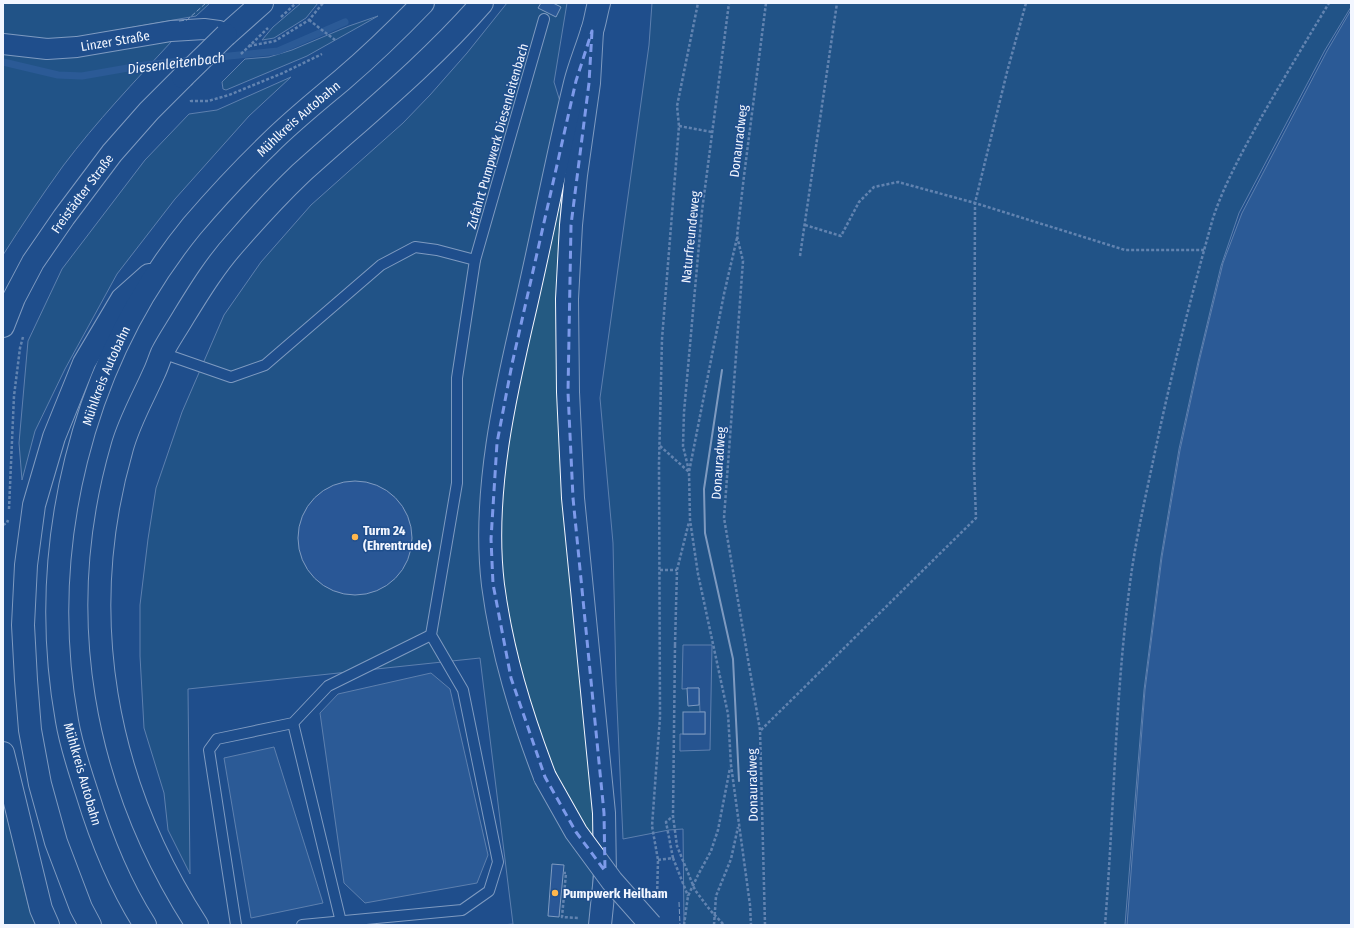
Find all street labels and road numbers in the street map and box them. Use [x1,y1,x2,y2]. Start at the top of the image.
street label: Linzer Straße [80,28,151,54]
street label: Zufahrt Pumpwerk Diesenleitenbach [464,42,531,231]
street label: Mühlkreis Autobahn [254,78,343,160]
street label: Donauradweg [727,103,750,178]
street label: Freistädter Straße [48,151,117,236]
street label: Naturfreundeweg [678,189,703,284]
street label: Mühlkreis Autobahn [79,323,133,427]
street label: Donauradweg [708,425,729,500]
street label: Mühlkreis Autobahn [61,721,104,827]
street label: Donauradweg [744,748,761,822]

